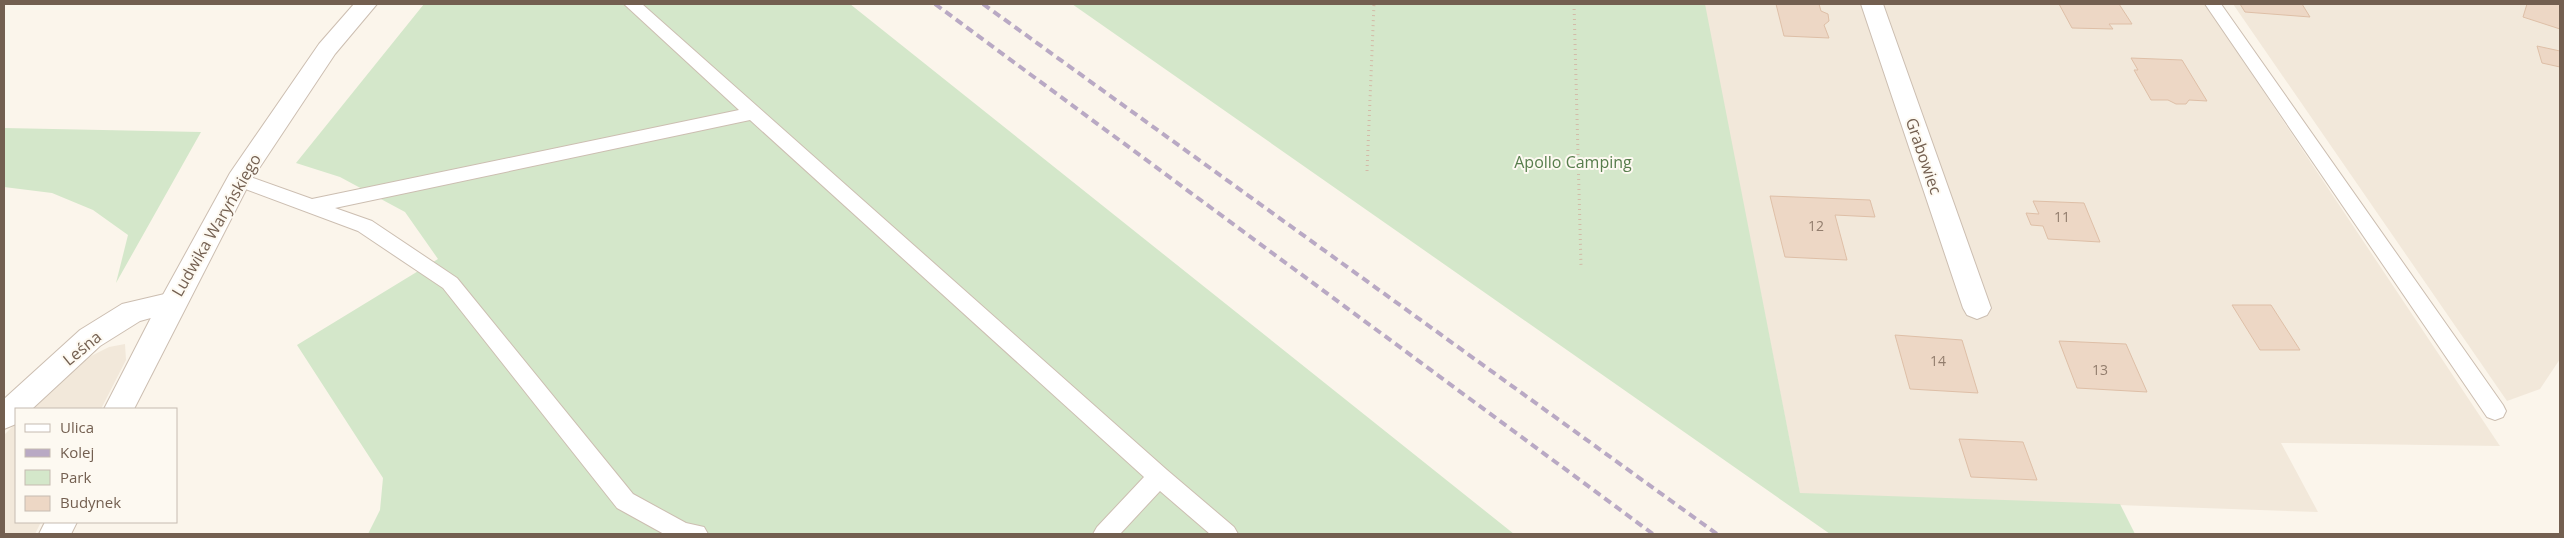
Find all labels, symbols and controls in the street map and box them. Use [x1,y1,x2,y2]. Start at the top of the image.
street label: Grabowiec [1901,115,1947,198]
street label: Ludwika Waryńskiego [166,150,266,300]
park label: Apollo Camping [1514,151,1632,173]
house number: 11 [2054,207,2070,226]
house number: 12 [1808,216,1824,235]
street label: Leśna [58,326,106,370]
house number: 14 [1930,351,1946,370]
house number: 13 [2092,360,2108,379]
legend [15,408,178,523]
text: Ulica [60,417,94,437]
text: Kolej [60,442,94,462]
text: Park [60,467,91,487]
text: Budynek [60,492,121,512]

